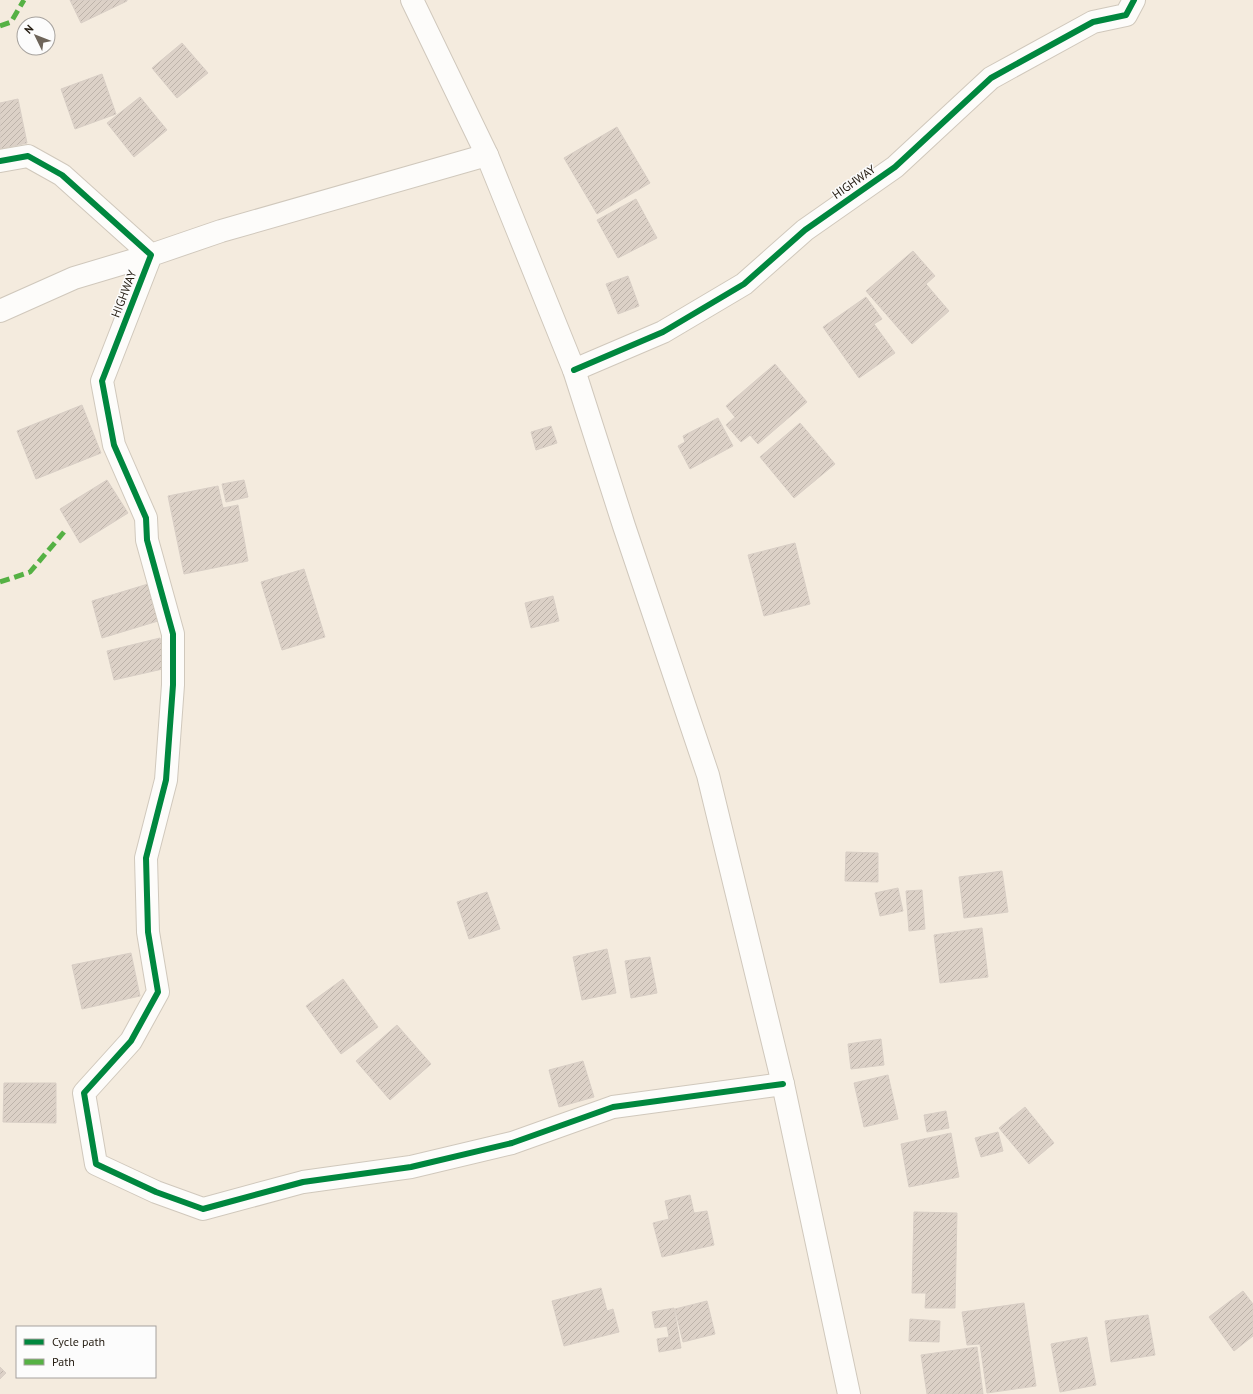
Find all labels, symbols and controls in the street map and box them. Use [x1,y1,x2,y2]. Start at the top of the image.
north arrow [16,16,56,56]
text: N [21,22,36,37]
street label: HIGHWAY [829,161,879,202]
street label: HIGHWAY [108,268,140,320]
legend [16,1326,156,1378]
text: Cycle path [52,1334,105,1349]
text: Path [52,1354,75,1369]

